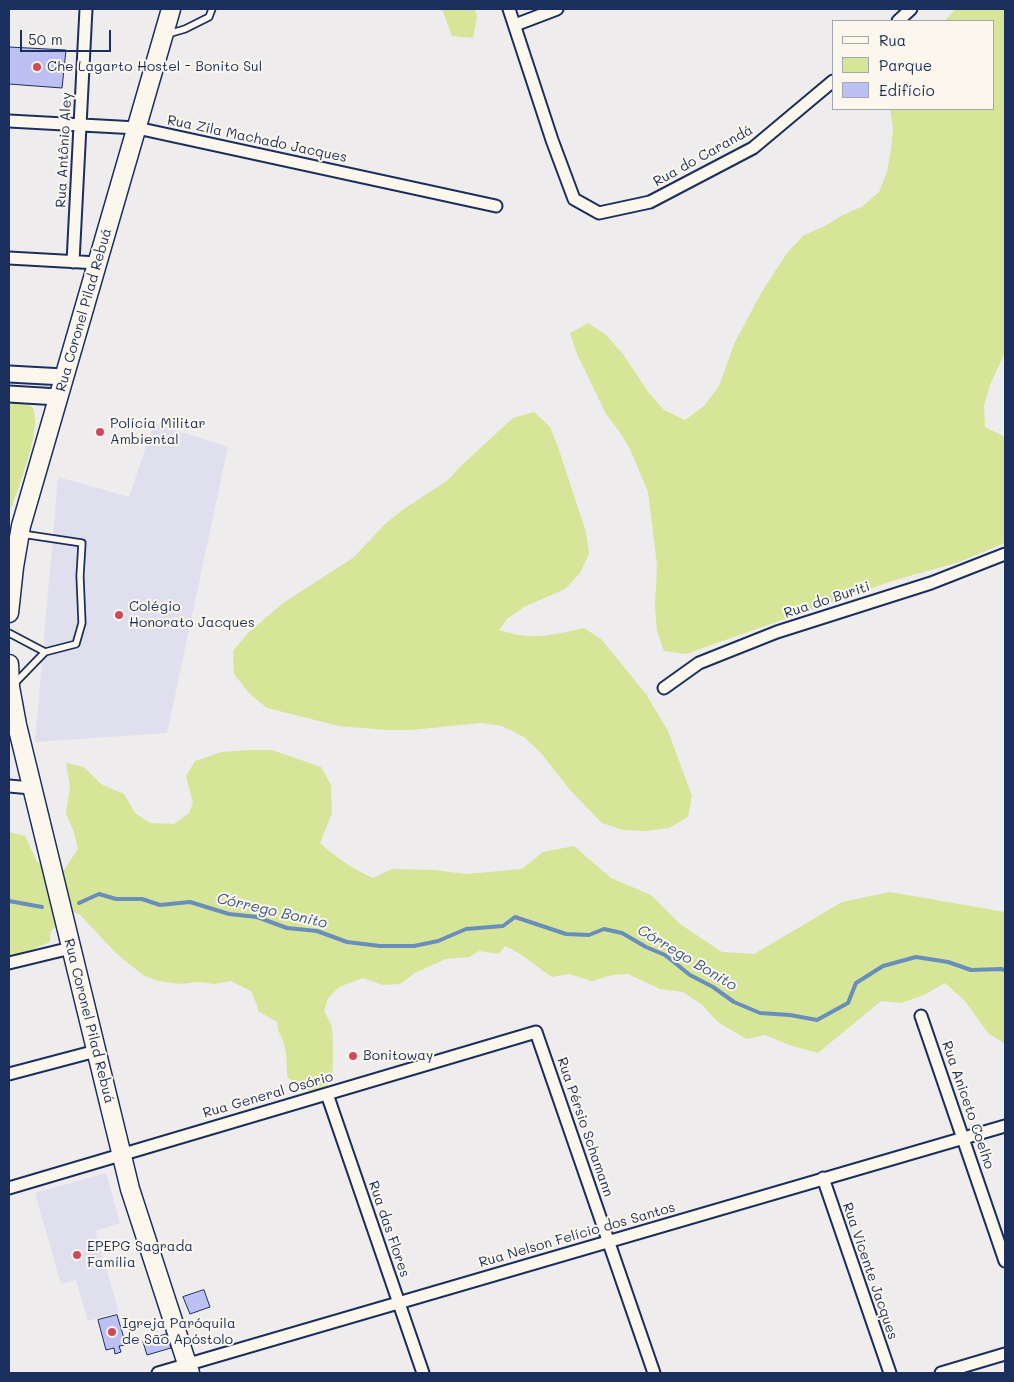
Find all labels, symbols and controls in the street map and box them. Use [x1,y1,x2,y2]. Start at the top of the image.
scale bar [22,20,114,52]
legend [832,20,994,110]
text: 50 m [28,29,63,49]
text: Rua [879,30,906,50]
text: Parque [879,55,932,75]
place label: Che Lagarto Hostel - Bonito Sul [47,59,262,75]
marker: Che Lagarto Hostel - Bonito Sul [31,61,43,73]
text: Edifício [879,80,935,100]
street label: Rua Antônio Aley [53,92,75,208]
street label: Rua Zila Machado Jacques [166,112,348,166]
street label: Rua do Carandá [650,122,756,190]
street label: Rua Coronel Pilad Rebuá [53,226,115,394]
place label: Polícia Militar Ambiental [110,416,206,448]
marker: Polícia Militar Ambiental [94,426,106,438]
street label: Rua do Buriti [782,578,872,622]
place label: Colégio Honorato Jacques [129,599,255,632]
marker: Colégio Honorato Jacques [113,609,125,621]
water label: Córrego Bonito [215,890,329,932]
water label: Córrego Bonito [634,921,740,995]
street label: Rua Coronel Pilad Rebuá [60,937,118,1105]
street label: Rua Aniceto Coelho [938,1039,998,1171]
place label: Bonitoway [363,1048,433,1064]
marker: Bonitoway [347,1050,359,1062]
street label: Rua Pérsio Schamann [553,1055,617,1199]
street label: Rua General Osório [201,1068,335,1122]
street label: Rua das Flores [365,1179,413,1279]
street label: Rua Nelson Felício dos Santos [477,1199,677,1271]
street label: Rua Vicente Jacques [839,1200,901,1342]
place label: EPEPG Sagrada Família [87,1239,193,1272]
marker: EPEPG Sagrada Família [71,1249,83,1261]
place label: Igreja Paróquila de São Apóstolo [122,1316,236,1348]
marker: Igreja Paróquila de São Apóstolo [106,1326,118,1338]

